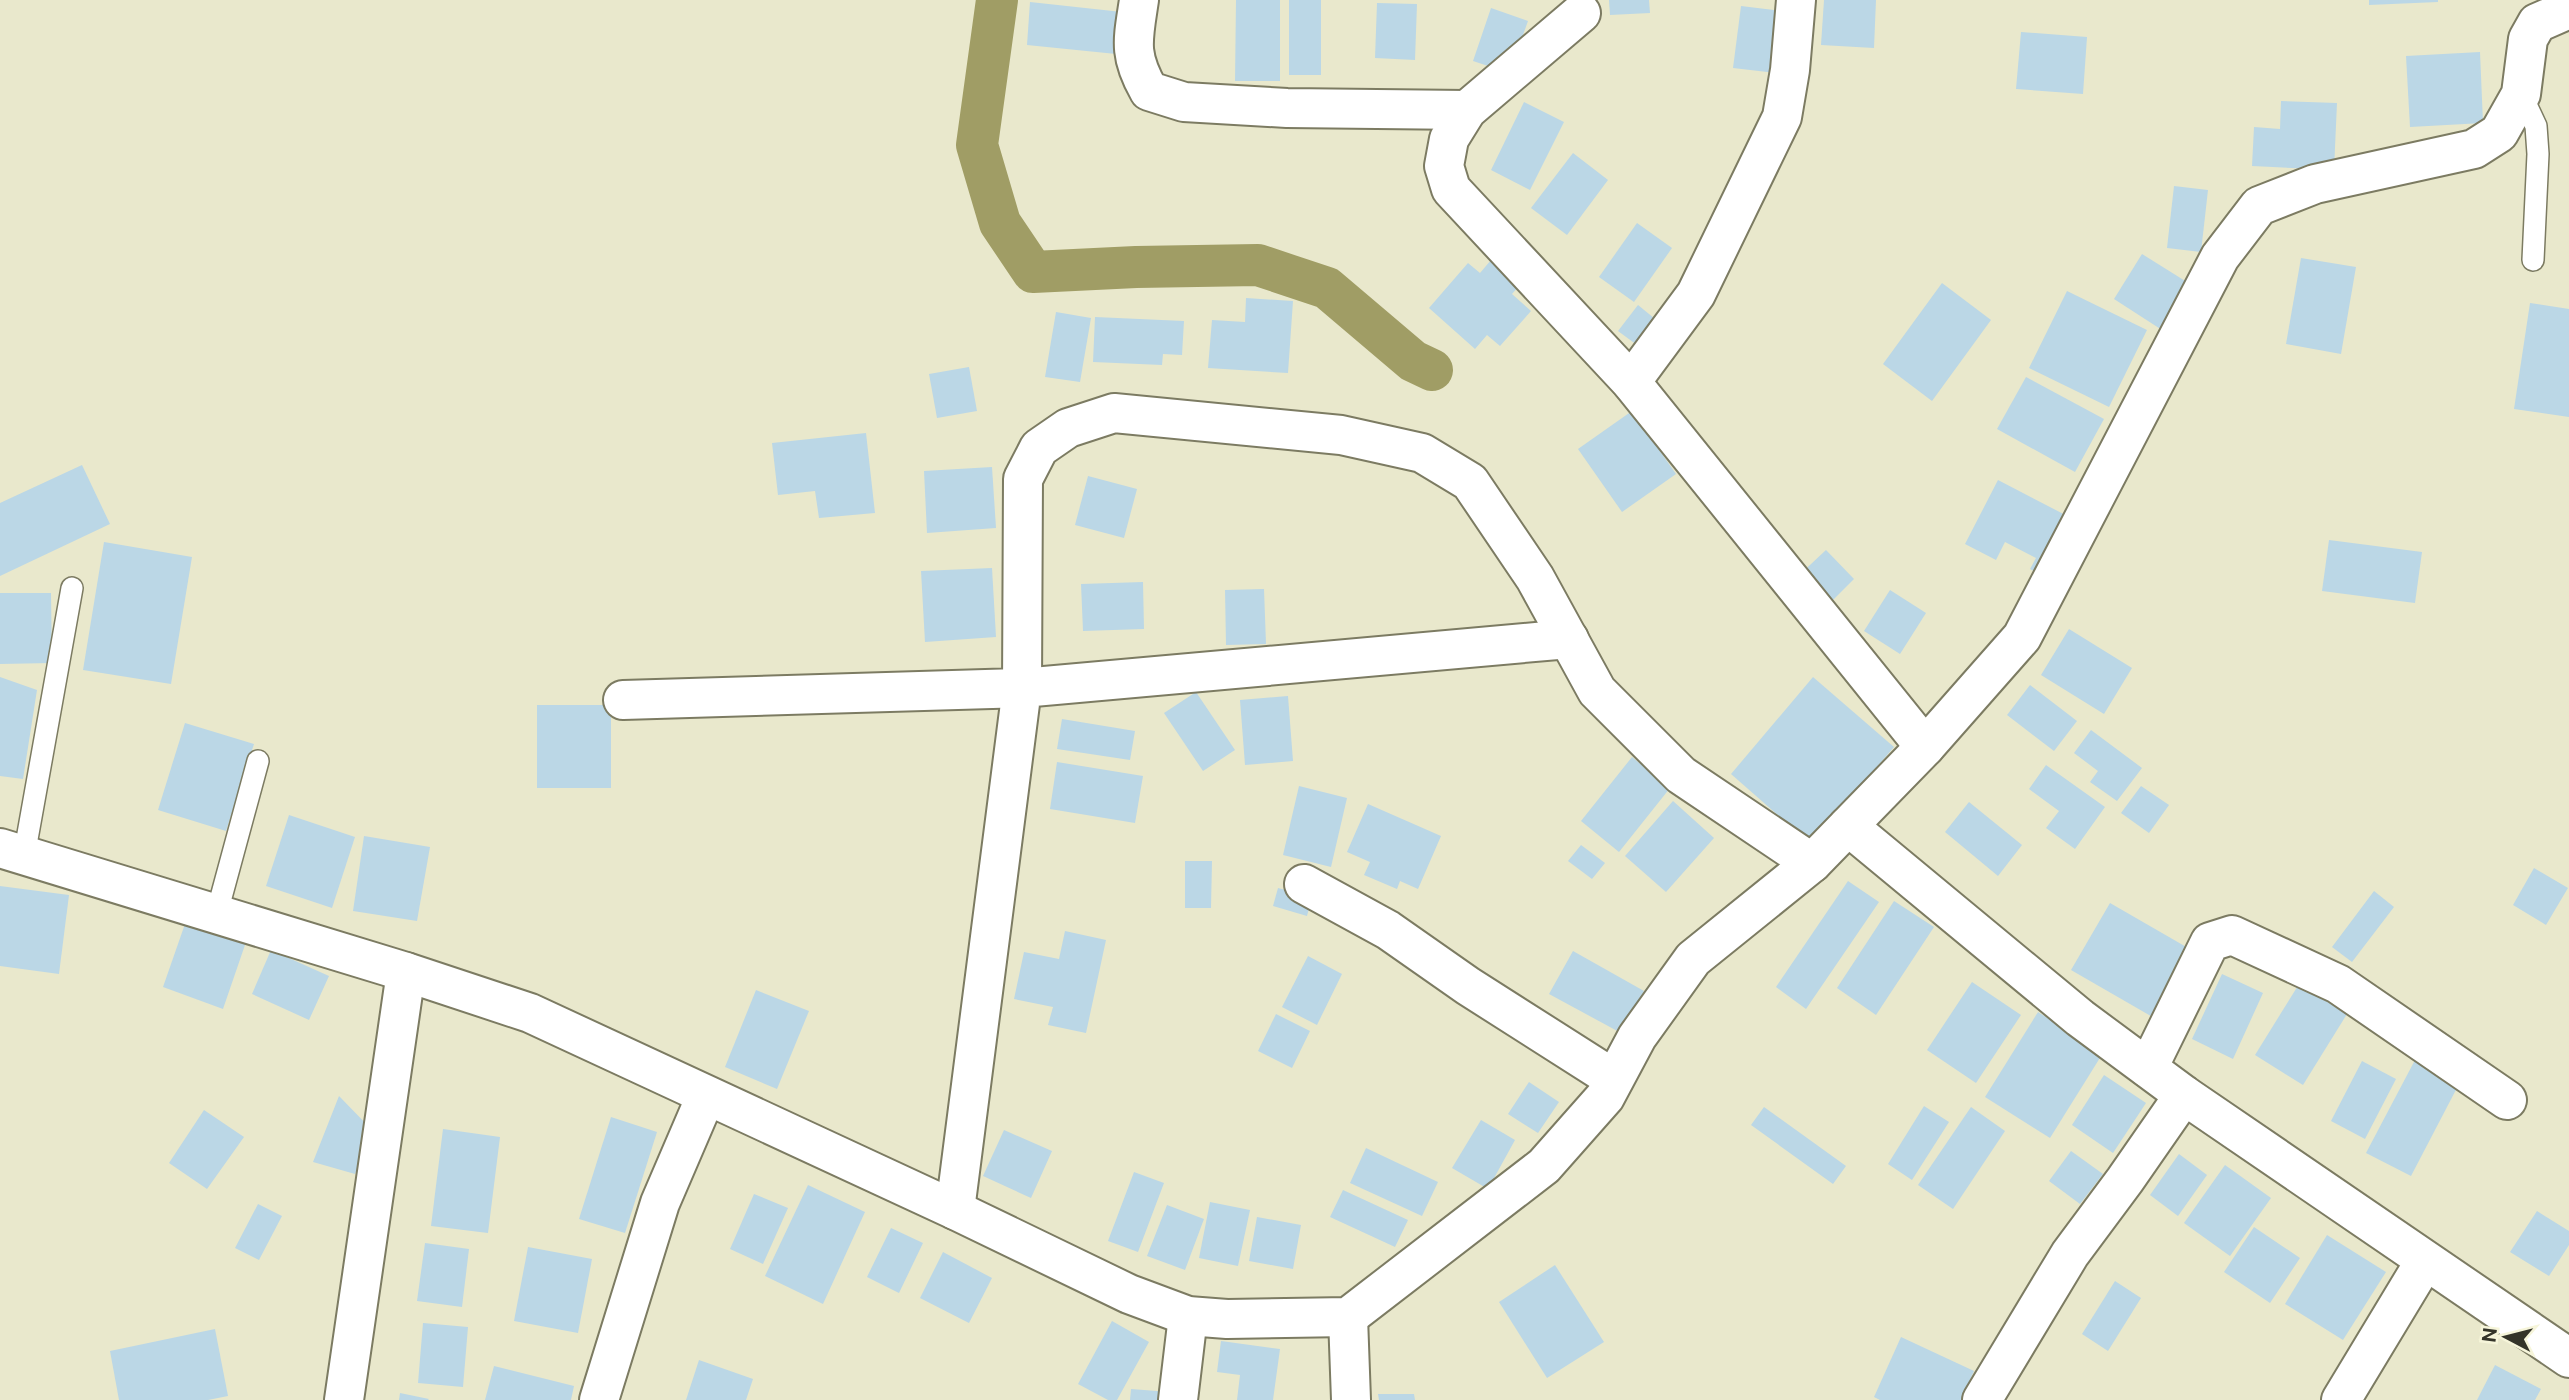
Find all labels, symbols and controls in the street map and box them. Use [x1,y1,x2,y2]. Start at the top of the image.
north arrow [2471,1302,2541,1372]
text: N [2477,1326,2501,1344]

